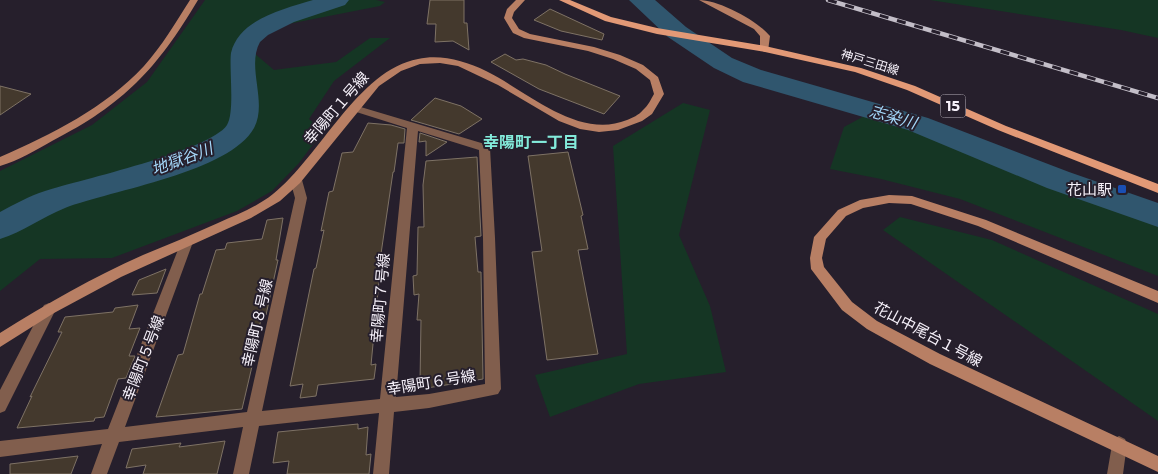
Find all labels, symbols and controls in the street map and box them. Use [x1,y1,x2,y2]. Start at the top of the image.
street label: 神戸三田線 [839,46,901,78]
street label: 幸陽町１号線 [299,68,373,148]
road number: 15 [940,94,966,118]
water label: 志染川 [867,101,921,133]
district label: 幸陽町一丁目 [483,133,579,152]
water label: 地獄谷川 [149,138,217,179]
place label: 花山駅 [1067,180,1112,199]
marker: 花山駅 [1116,183,1128,195]
street label: 幸陽町７号線 [367,252,393,344]
street label: 幸陽町８号線 [238,277,276,369]
street label: 花山中尾台１号線 [871,297,985,371]
street label: 幸陽町５号線 [118,313,168,403]
street label: 幸陽町６号線 [385,366,477,398]

